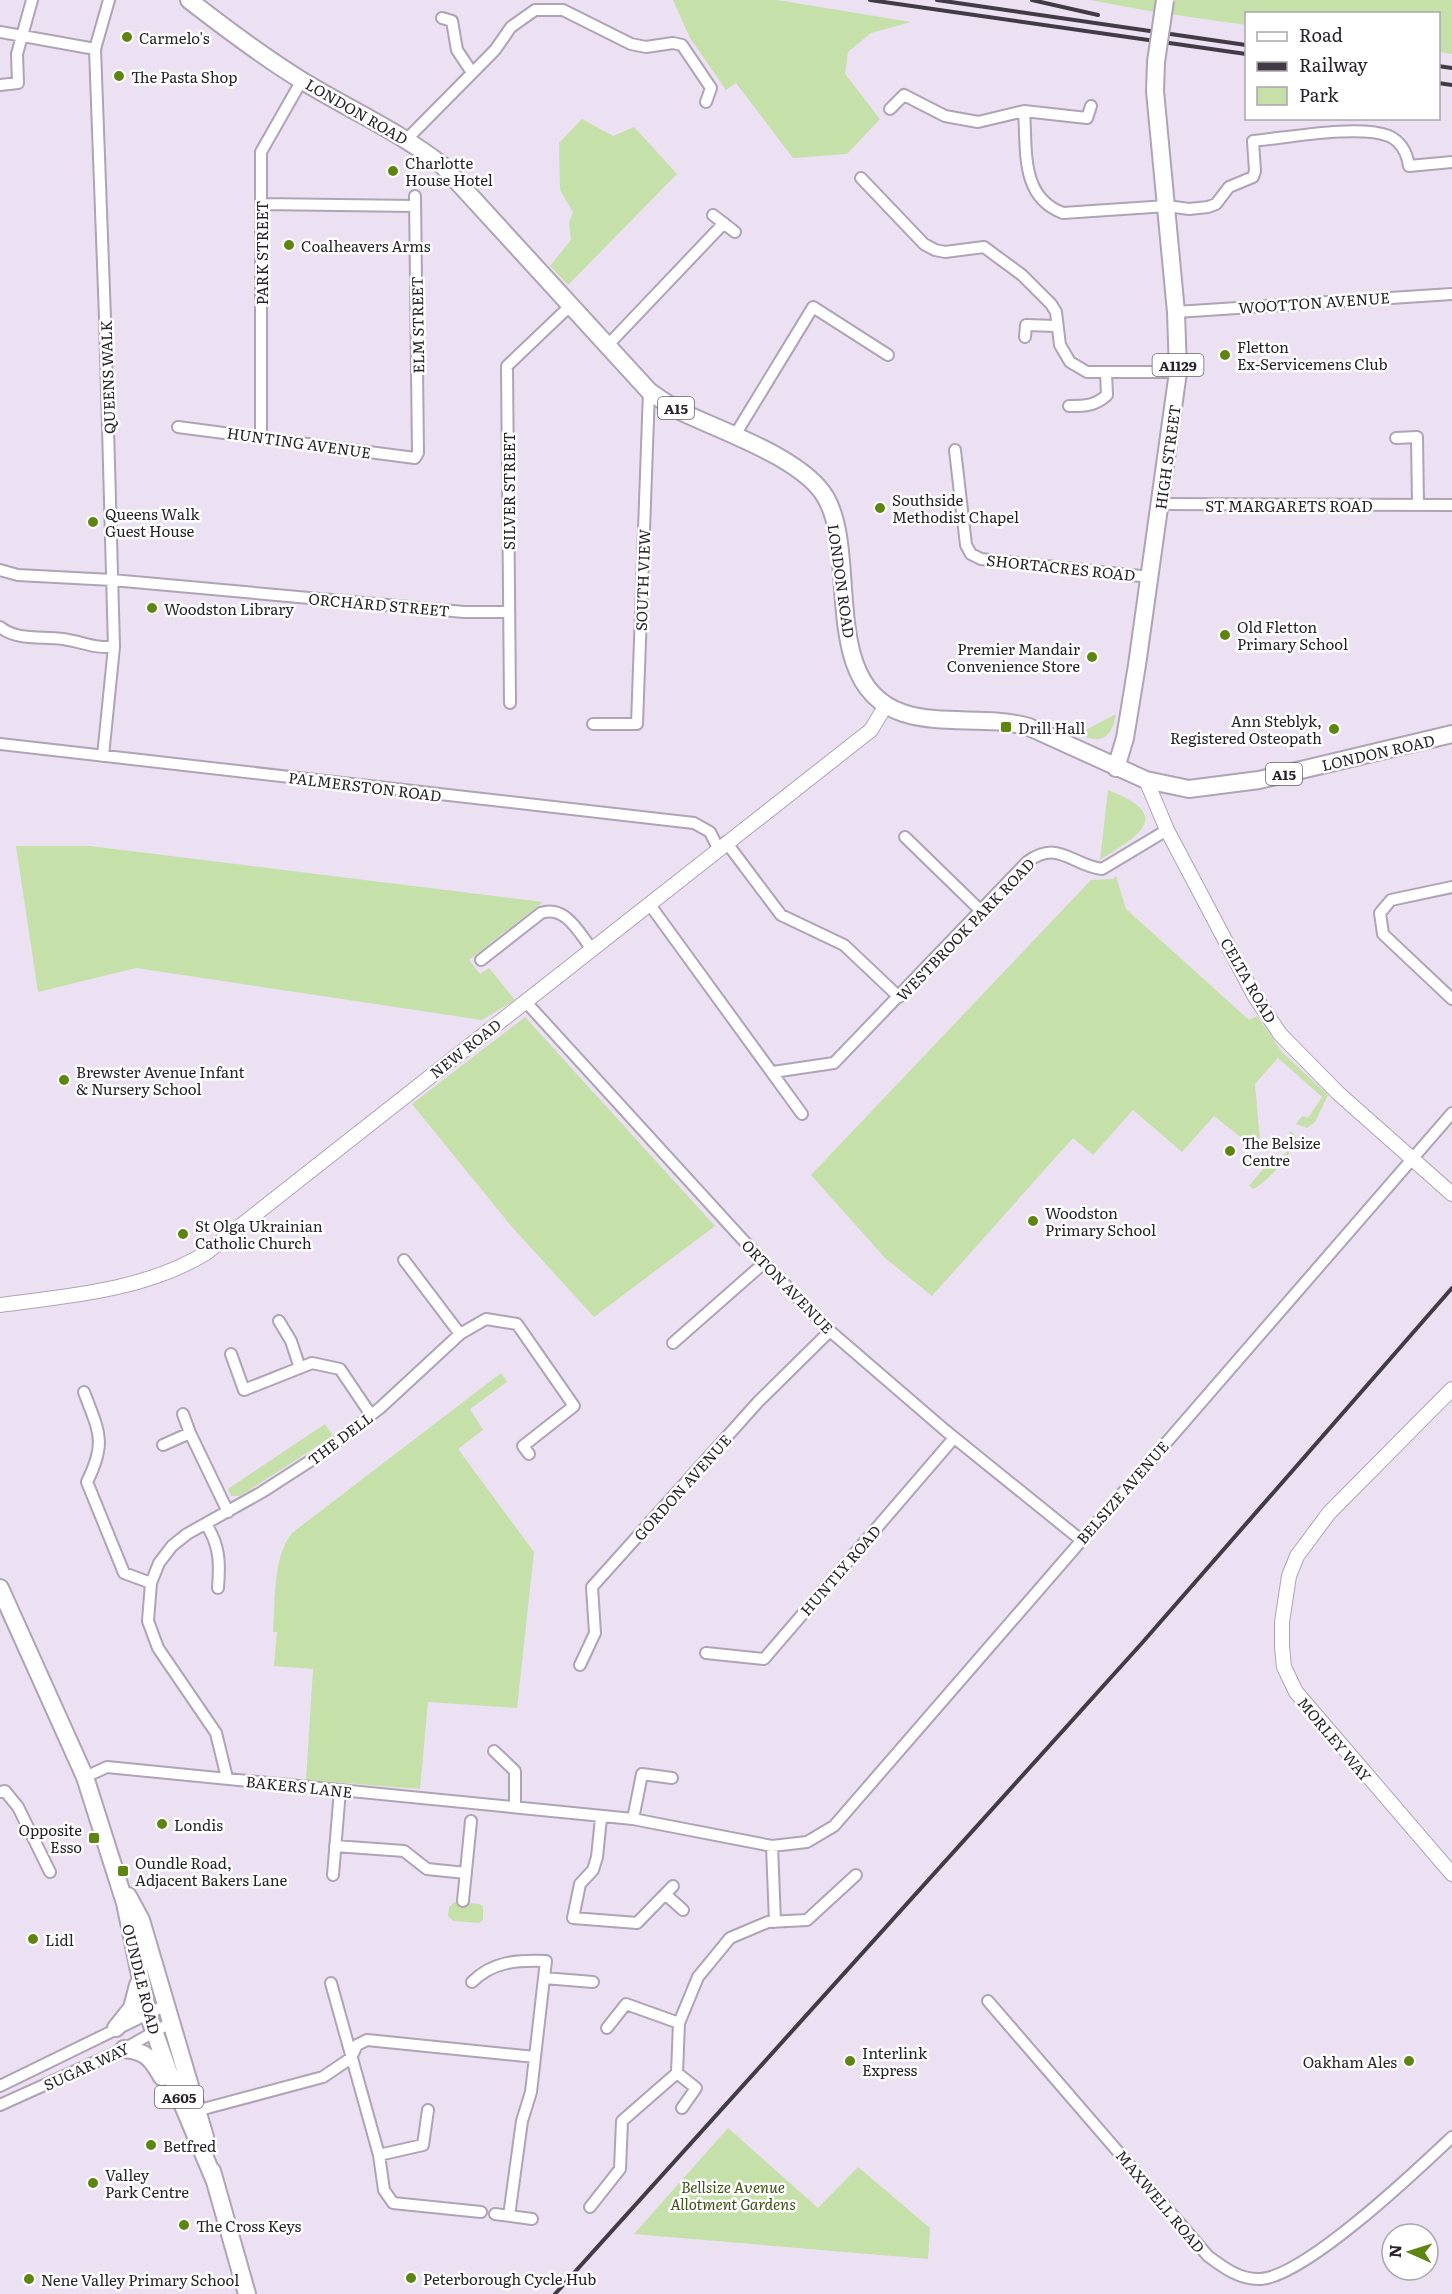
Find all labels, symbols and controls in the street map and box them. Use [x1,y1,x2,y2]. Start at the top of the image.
legend [1245,12,1440,120]
text: Road [1299,21,1343,48]
place label: Carmelo's [139,26,210,49]
marker: Carmelo's [120,30,134,44]
text: Railway [1299,51,1368,78]
place label: The Pasta Shop [131,65,238,88]
marker: The Pasta Shop [112,69,126,83]
street label: LONDON ROAD [301,72,413,150]
text: Park [1299,81,1340,108]
place label: Charlotte House Hotel [405,151,493,191]
marker: Charlotte House Hotel [386,164,400,178]
street label: PARK STREET [250,201,273,305]
place label: Coalheavers Arms [301,234,431,257]
marker: Coalheavers Arms [282,238,296,252]
street label: ELM STREET [405,276,429,374]
street label: WOOTTON AVENUE [1238,285,1390,319]
street label: QUEENS WALK [93,319,120,434]
place label: Fletton Ex-Servicemens Club [1237,335,1388,375]
marker: Fletton Ex-Servicemens Club [1218,348,1232,362]
road number: A1129 [1152,354,1204,376]
road number: A15 [658,397,694,419]
street label: HIGH STREET [1148,403,1186,511]
street label: HUNTING AVENUE [225,420,373,464]
street label: SILVER STREET [497,432,520,550]
place label: Southside Methodist Chapel [892,488,1019,528]
street label: ST MARGARETS ROAD [1205,494,1373,517]
marker: Southside Methodist Chapel [873,501,887,515]
place label: Queens Walk Guest House [105,502,200,542]
marker: Queens Walk Guest House [86,515,100,529]
street label: LONDON ROAD [823,522,861,640]
street label: SOUTH VIEW [629,528,655,632]
street label: SHORTACRES ROAD [986,548,1136,586]
street label: ORCHARD STREET [307,586,451,622]
place label: Woodston Library [164,597,294,620]
marker: Woodston Library [145,601,159,615]
place label: Old Fletton Primary School [1237,615,1348,655]
marker: Old Fletton Primary School [1218,628,1232,642]
place label: Premier Mandair Convenience Store [947,637,1080,677]
marker: Premier Mandair Convenience Store [1085,650,1099,664]
place label: Ann Steblyk, Registered Osteopath [1170,709,1322,749]
place label: Drill Hall [1018,716,1085,739]
marker: Drill Hall [999,720,1013,734]
marker: Ann Steblyk, Registered Osteopath [1327,722,1341,736]
street label: LONDON ROAD [1319,728,1437,776]
road number: A15 [1266,763,1302,785]
street label: PALMERSTON ROAD [287,765,443,807]
street label: WESTBROOK PARK ROAD [890,852,1040,1006]
street label: CELTA ROAD [1215,933,1283,1027]
street label: NEW ROAD [424,1013,506,1083]
place label: Brewster Avenue Infant & Nursery School [76,1060,245,1100]
marker: Brewster Avenue Infant & Nursery School [57,1073,71,1087]
place label: The Belsize Centre [1242,1131,1321,1171]
marker: The Belsize Centre [1223,1144,1237,1158]
place label: Woodston Primary School [1045,1201,1156,1241]
place label: St Olga Ukrainian Catholic Church [195,1214,323,1254]
marker: Woodston Primary School [1026,1214,1040,1228]
marker: St Olga Ukrainian Catholic Church [176,1227,190,1241]
street label: ORTON AVENUE [737,1234,839,1338]
street label: THE DELL [303,1406,377,1470]
street label: GORDON AVENUE [628,1429,736,1545]
street label: BELSIZE AVENUE [1070,1435,1174,1549]
street label: HUNTLY ROAD [794,1520,886,1620]
street label: MORLEY WAY [1293,1692,1378,1787]
street label: BAKERS LANE [245,1769,353,1803]
place label: Londis [174,1813,223,1836]
marker: Londis [155,1817,169,1831]
place label: Opposite Esso [19,1818,82,1858]
marker: Opposite Esso [87,1831,101,1845]
place label: Oundle Road, Adjacent Bakers Lane [135,1851,287,1891]
marker: Oundle Road, Adjacent Bakers Lane [116,1864,130,1878]
street label: OUNDLE ROAD [117,1921,167,2037]
place label: Lidl [45,1928,74,1951]
marker: Lidl [26,1932,40,1946]
street label: SUGAR WAY [39,2036,133,2096]
place label: Interlink Express [862,2041,928,2081]
place label: Oakham Ales [1303,2050,1397,2073]
marker: Interlink Express [843,2054,857,2068]
marker: Oakham Ales [1402,2054,1416,2068]
road number: A605 [155,2086,203,2108]
place label: Betfred [163,2134,216,2157]
marker: Betfred [144,2138,158,2152]
street label: MAXWELL ROAD [1111,2144,1211,2258]
place label: Valley Park Centre [105,2163,189,2203]
park label: Bellsize Avenue Allotment Gardens [670,2175,796,2215]
marker: Valley Park Centre [86,2176,100,2190]
place label: The Cross Keys [196,2214,302,2237]
marker: The Cross Keys [177,2218,191,2232]
north arrow [1380,2222,1440,2282]
text: N [1382,2244,1406,2259]
place label: Peterborough Cycle Hub [423,2267,596,2290]
place label: Nene Valley Primary School [41,2268,239,2291]
marker: Peterborough Cycle Hub [404,2271,418,2285]
marker: Nene Valley Primary School [22,2272,36,2286]

